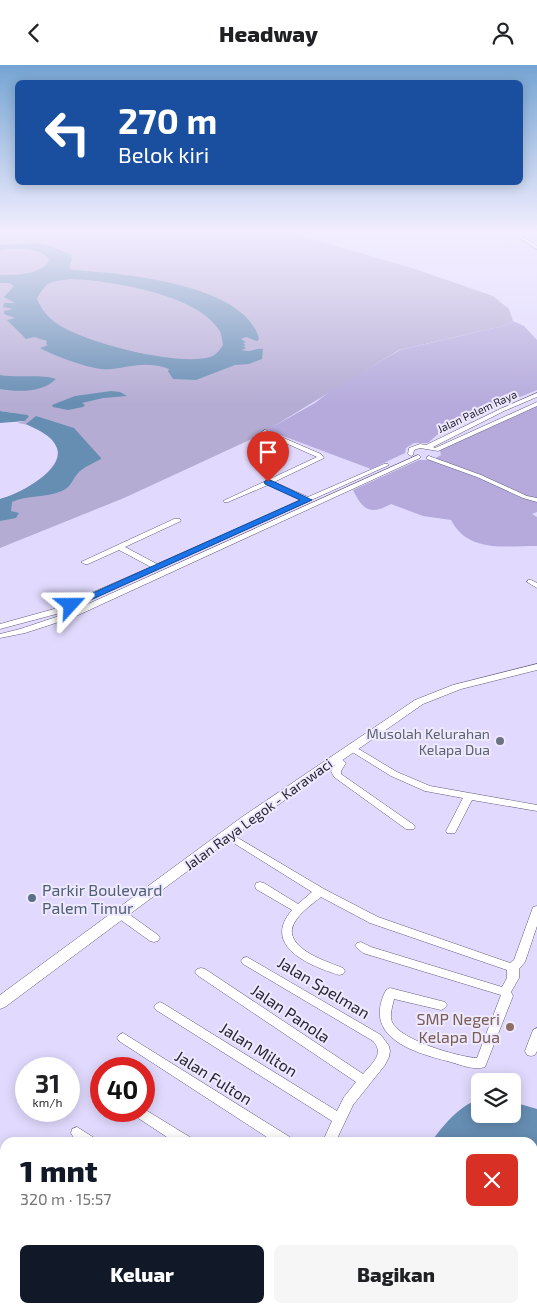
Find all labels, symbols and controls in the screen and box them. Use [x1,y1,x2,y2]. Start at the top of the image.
icon: back [20,19,48,47]
icon: person [489,19,517,47]
text: Headway [219,20,318,46]
text: 270 m [118,99,217,141]
icon: left [35,100,100,165]
text: Belok kiri [118,141,209,167]
street label: Jalan Palem Raya [435,387,519,435]
pin [247,431,289,482]
icon: arrive [254,438,282,466]
position arrow [44,578,96,630]
place label: Musolah Kelurahan Kelapa Dua [367,725,490,758]
marker: Musolah Kelurahan Kelapa Dua [494,735,506,747]
street label: Jalan Raya Legok - Karawaci [181,755,335,873]
place label: Parkir Boulevard Palem Timur [42,880,162,917]
marker: Parkir Boulevard Palem Timur [26,892,38,904]
street label: Jalan Spelman [274,952,374,1022]
street label: Jalan Panola [248,980,334,1046]
place label: SMP Negeri Kelapa Dua [417,1009,500,1046]
street label: Jalan Milton [217,1018,301,1080]
marker: SMP Negeri Kelapa Dua [504,1021,516,1033]
street label: Jalan Fulton [172,1046,256,1108]
speed limit sign: 40 [90,1057,155,1122]
text: 31 [35,1068,60,1098]
map controls [471,1073,521,1123]
button: layers [471,1073,521,1123]
text: km/h [33,1095,62,1109]
text: 1 mnt [20,1152,98,1188]
button: close [466,1154,518,1206]
text: 320 m · 15:57 [20,1189,112,1208]
button: Keluar [20,1245,264,1303]
button: Bagikan [274,1245,518,1303]

